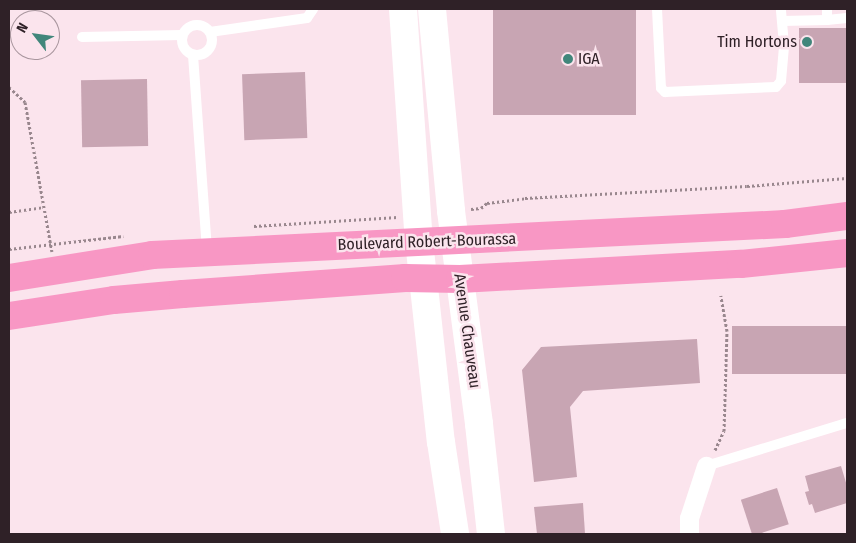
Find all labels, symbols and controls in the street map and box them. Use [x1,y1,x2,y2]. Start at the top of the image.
north arrow [10,10,60,60]
text: N [13,20,32,36]
place label: Tim Hortons [717,32,797,52]
marker: Tim Hortons [801,36,813,48]
place label: IGA [578,49,600,69]
marker: IGA [562,53,574,65]
street label: Boulevard Robert-Bourassa [337,229,517,255]
street label: Avenue Chauveau [449,272,485,390]

